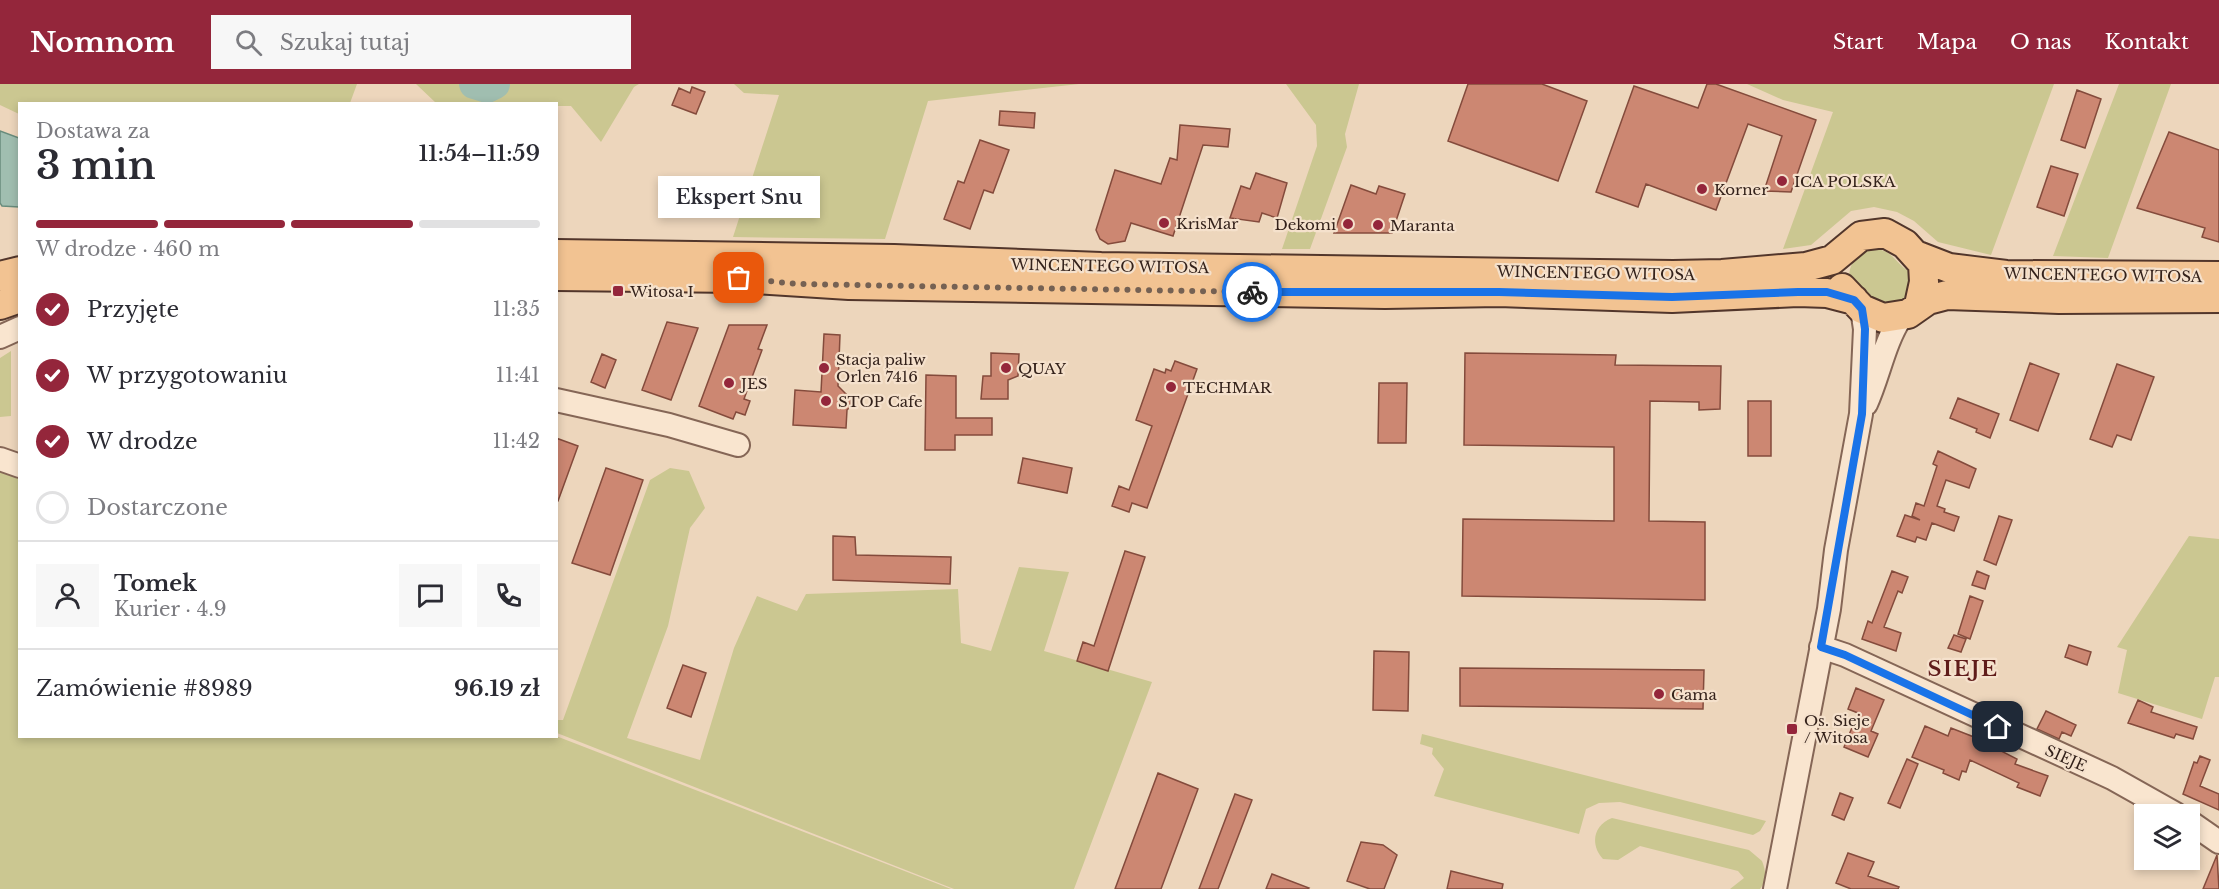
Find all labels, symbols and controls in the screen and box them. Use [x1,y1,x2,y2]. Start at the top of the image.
search box [211,15,631,69]
text: Nomnom [30,25,175,60]
icon: search [232,26,265,59]
text: Szukaj tutaj [280,29,410,56]
text: Start [1833,29,1884,55]
text: Mapa [1917,29,1977,55]
text: O nas [2010,29,2072,55]
text: Kontakt [2105,29,2189,55]
text: Dostawa za [36,119,150,143]
text: 11:54–11:59 [418,140,540,167]
text: 3 min [36,141,156,190]
place label: ICA POLSKA [1794,172,1896,191]
marker: ICA POLSKA [1775,174,1789,188]
callout: Ekspert Snu [658,176,820,218]
place label: Korner [1714,180,1769,199]
marker: Korner [1695,182,1709,196]
text: Ekspert Snu [676,185,802,209]
place label: KrisMar [1176,214,1239,233]
place label: Dekomi [1274,215,1336,234]
marker: KrisMar [1157,216,1171,230]
place label: Maranta [1390,216,1455,235]
marker: Dekomi [1341,217,1355,231]
marker: Maranta [1371,218,1385,232]
text: W drodze · 460 m [36,237,220,261]
pin [713,252,764,303]
street label: WINCENTEGO WITOSA [1010,255,1210,277]
icon: bag [722,261,755,294]
courier [1222,262,1282,322]
street label: WINCENTEGO WITOSA [1496,262,1696,284]
street label: WINCENTEGO WITOSA [2003,264,2203,286]
icon: bike [1236,276,1269,309]
place label: Witosa I [629,282,694,301]
marker: Witosa I [611,284,625,298]
icon: check [36,293,69,326]
text: Przyjęte [87,296,179,323]
text: 11:35 [493,297,540,321]
place label: Stacja paliw Orlen 7416 [836,350,926,386]
icon: check [36,359,69,392]
place label: QUAY [1018,359,1067,378]
marker: Stacja paliw Orlen 7416 [817,361,831,375]
marker: QUAY [999,361,1013,375]
text: W przygotowaniu [87,362,288,389]
text: 11:41 [496,363,540,387]
place label: JES [739,374,767,393]
marker: JES [722,376,736,390]
place label: TECHMAR [1183,378,1273,397]
marker: TECHMAR [1164,380,1178,394]
place label: STOP Cafe [838,392,923,411]
marker: STOP Cafe [819,394,833,408]
icon: check [36,425,69,458]
text: W drodze [87,428,198,455]
text: 11:42 [492,429,540,453]
text: Dostarczone [87,494,228,521]
button: person [36,564,99,627]
button: chat [399,564,462,627]
button: phone [477,564,540,627]
text: Tomek [114,570,197,597]
text: Kurier · 4.9 [114,597,227,621]
district label: SIEJE [1927,656,1999,682]
text: Zamówienie #8989 [36,675,253,702]
text: 96.19 zł [454,675,540,702]
place label: Gama [1671,685,1717,704]
marker: Gama [1652,687,1666,701]
pin [1972,701,2023,752]
icon: home [1981,710,2014,743]
place label: Os. Sieje / Witosa [1804,711,1870,747]
marker: Os. Sieje / Witosa [1785,722,1799,736]
street label: SIEJE [2042,740,2090,776]
map controls [2134,804,2200,870]
button: layers [2134,804,2200,870]

